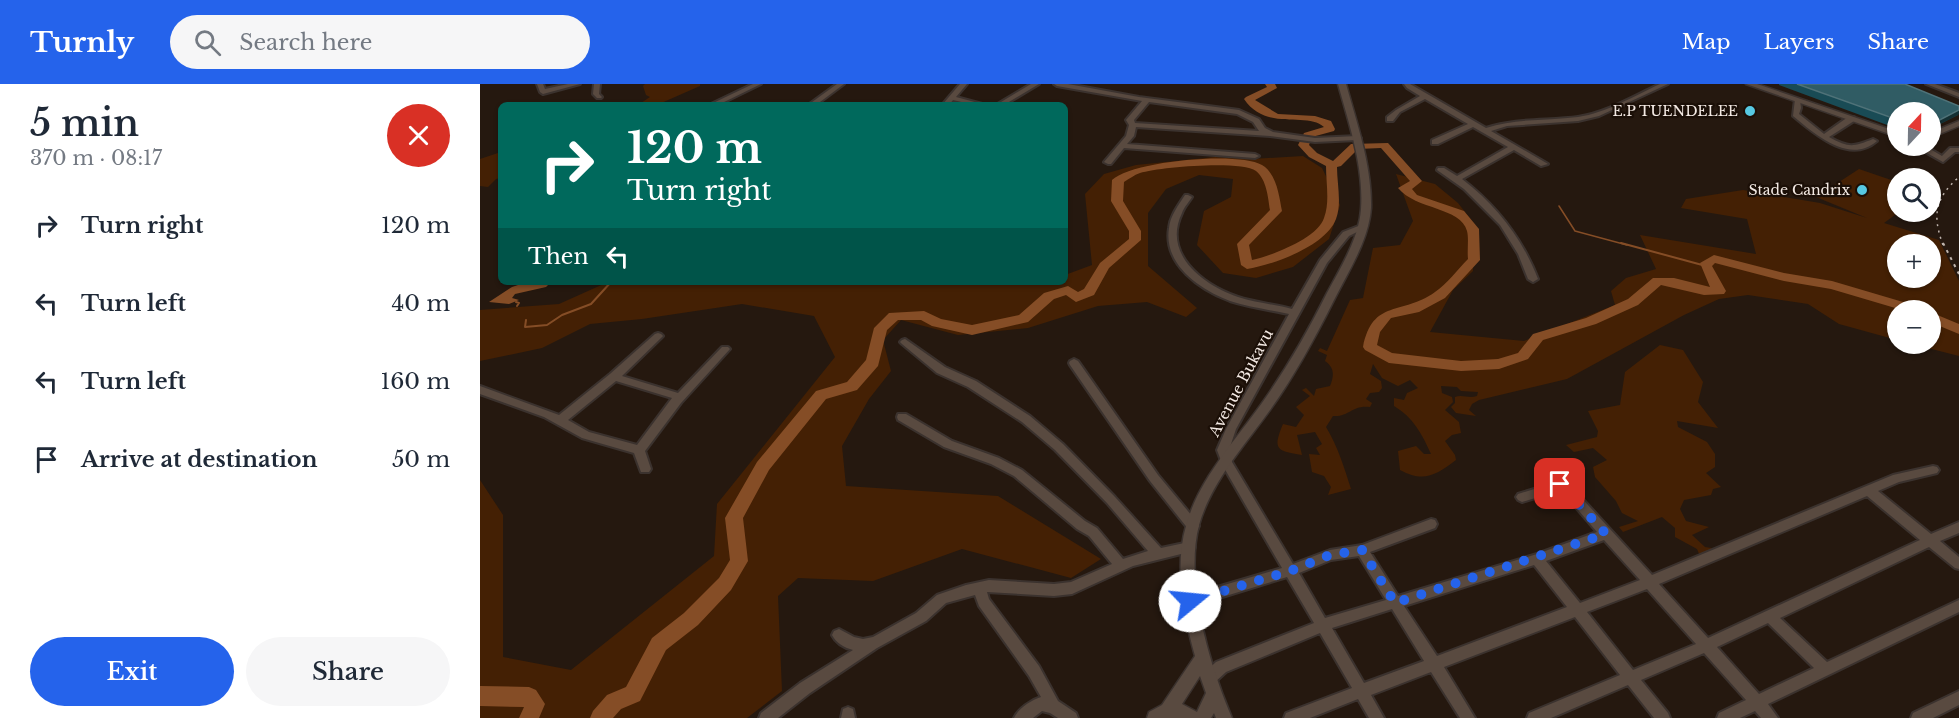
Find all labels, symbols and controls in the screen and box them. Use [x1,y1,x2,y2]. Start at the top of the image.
search box [170,15,590,69]
text: Turnly [30,25,134,60]
icon: search [191,26,224,59]
text: Search here [239,29,372,56]
text: Map [1682,29,1731,55]
text: Layers [1764,29,1835,55]
text: Share [1868,29,1929,55]
text: 5 min [30,101,139,146]
place label: E.P TUENDELEE [1612,102,1738,120]
north arrow [1887,102,1941,156]
map controls [1887,102,1941,354]
button: close [387,104,450,167]
marker: E.P TUENDELEE [1743,104,1757,118]
text: 120 m [627,122,762,174]
icon: right [528,126,606,204]
text: 370 m · 08:17 [30,146,162,170]
button: search [1887,168,1941,222]
text: Turn right [627,174,771,207]
place label: Stade Candrix [1748,181,1850,199]
marker: Stade Candrix [1855,183,1869,197]
icon: right [30,209,63,242]
text: Turn right [81,212,203,239]
text: 120 m [381,212,450,239]
button: + [1887,234,1941,288]
icon: left [601,240,634,273]
text: Then [528,243,589,270]
icon: left [30,287,63,320]
text: Turn left [81,290,186,317]
text: 40 m [392,290,450,317]
button: − [1887,300,1941,354]
street label: Avenue Bukavu [1204,326,1277,441]
icon: left [30,365,63,398]
text: Turn left [81,368,186,395]
text: 160 m [380,368,450,395]
icon: arrive [30,443,63,476]
text: Arrive at destination [81,446,318,473]
text: 50 m [392,446,450,473]
pin [1534,458,1585,509]
icon: arrive [1543,467,1576,500]
position arrow [1158,569,1222,633]
button: Exit [30,637,234,706]
button: Share [246,637,450,706]

